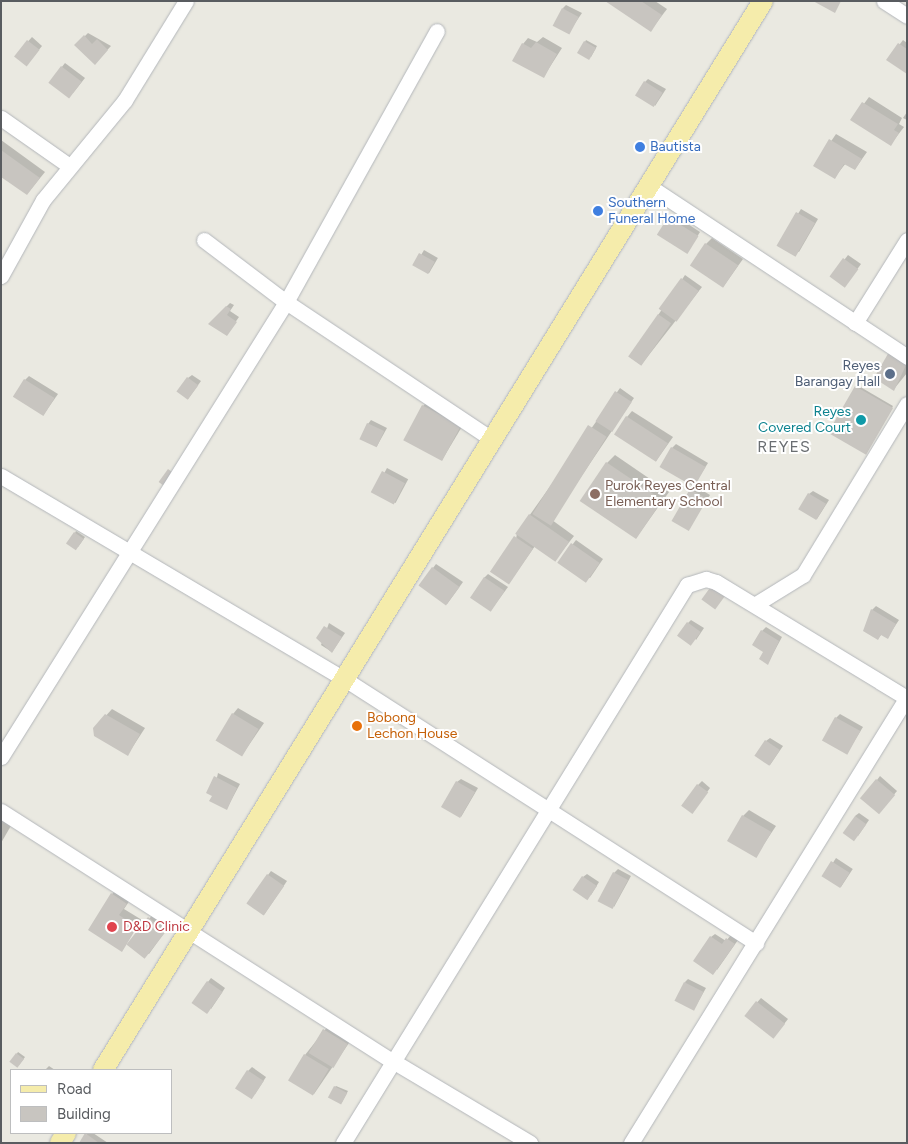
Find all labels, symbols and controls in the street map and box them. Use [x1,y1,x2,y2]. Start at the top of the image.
place label: Bautista [650,139,701,155]
marker: Bautista [634,141,646,153]
place label: Southern Funeral Home [608,195,695,228]
marker: Southern Funeral Home [592,205,604,217]
place label: Reyes Barangay Hall [795,358,880,391]
marker: Reyes Barangay Hall [884,368,896,380]
place label: Reyes Covered Court [758,404,851,437]
marker: Reyes Covered Court [855,414,867,426]
district label: REYES [757,437,811,457]
place label: Purok Reyes Central Elementary School [605,478,731,511]
marker: Purok Reyes Central Elementary School [589,488,601,500]
place label: Bobong Lechon House [367,710,457,742]
marker: Bobong Lechon House [351,720,363,732]
place label: D&D Clinic [123,919,190,935]
marker: D&D Clinic [105,920,119,934]
legend [10,1069,172,1134]
text: Road [57,1080,92,1098]
text: Building [57,1105,111,1123]

